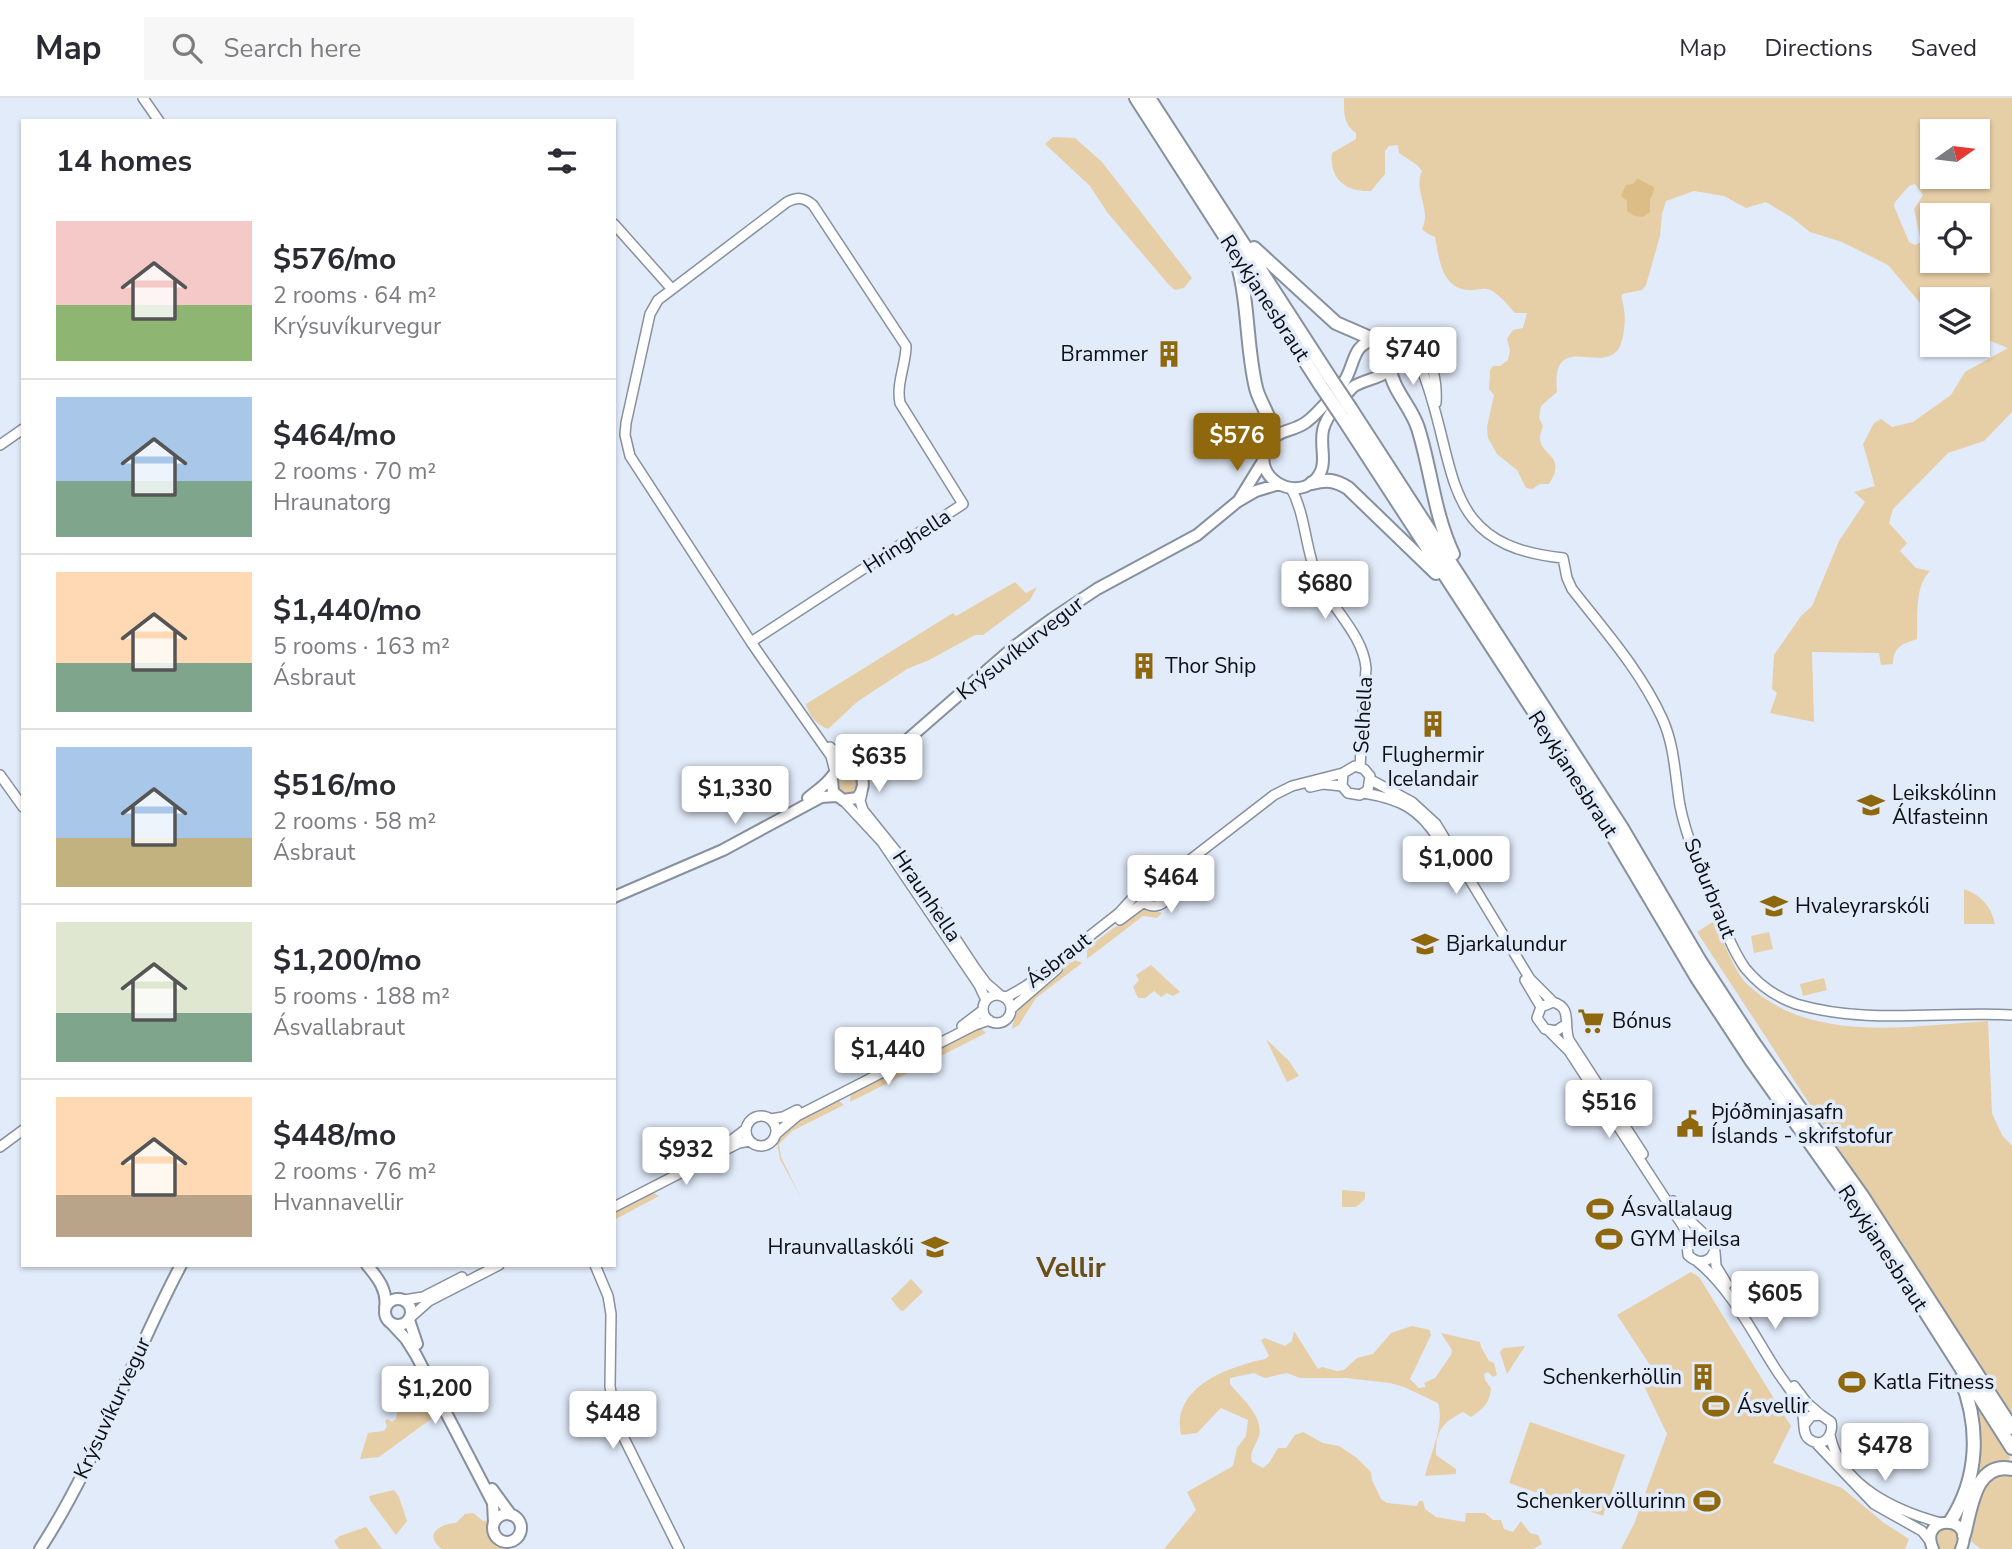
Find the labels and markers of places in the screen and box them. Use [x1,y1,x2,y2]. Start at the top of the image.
pin: $740 [1372,328,1454,387]
building icon: Brammer [1154,339,1184,369]
place label: Brammer [1061,340,1148,368]
pin: $576 [1196,414,1278,473]
pin: $680 [1284,561,1366,621]
building icon: Thor Ship [1129,651,1159,681]
place label: Thor Ship [1165,652,1256,680]
building icon: Flughermir Icelandair [1418,709,1448,739]
pin: $635 [838,734,920,794]
place label: Flughermir Icelandair [1382,741,1485,793]
pin: $1,330 [678,766,792,826]
place label: Leikskólinn Álfasteinn [1892,779,1997,831]
school or university icon: Leikskólinn Álfasteinn [1856,790,1886,820]
pin: $1,000 [1399,836,1513,896]
pin: $464 [1130,856,1212,915]
school or university icon: Hvaleyrarskóli [1759,891,1789,921]
place label: Hvaleyrarskóli [1795,892,1930,920]
school or university icon: Bjarkalundur [1410,929,1440,959]
place label: Bjarkalundur [1446,930,1567,958]
supermarket icon: Bónus [1576,1006,1606,1036]
place label: Bónus [1612,1007,1672,1035]
pin: $1,440 [831,1028,945,1087]
pin: $516 [1568,1080,1650,1140]
place label: Þjóðminjasafn Íslands - skrifstofur [1711,1098,1893,1150]
public building icon: Þjóðminjasafn Íslands - skrifstofur [1675,1109,1705,1139]
pin: $932 [645,1128,727,1187]
sports icon: Ásvallalaug [1585,1194,1615,1224]
place label: Ásvallalaug [1621,1195,1733,1223]
sports icon: GYM Heilsa [1594,1224,1624,1254]
place label: GYM Heilsa [1630,1225,1741,1253]
school or university icon: Hraunvallaskóli [920,1232,950,1262]
place label: Hraunvallaskóli [767,1233,914,1261]
pin: $605 [1734,1272,1816,1331]
building icon: Schenkerhöllin [1688,1362,1718,1392]
place label: Schenkerhöllin [1543,1363,1682,1391]
pin: $1,200 [378,1366,492,1426]
sports icon: Katla Fitness [1837,1367,1867,1397]
place label: Katla Fitness [1873,1368,1994,1396]
sports icon: Ásvellir [1701,1391,1731,1421]
pin: $448 [572,1392,654,1451]
place label: Ásvellir [1737,1392,1809,1420]
pin: $478 [1844,1424,1926,1483]
sports icon: Schenkervöllurinn [1692,1486,1722,1516]
place label: Schenkervöllurinn [1516,1487,1686,1515]

